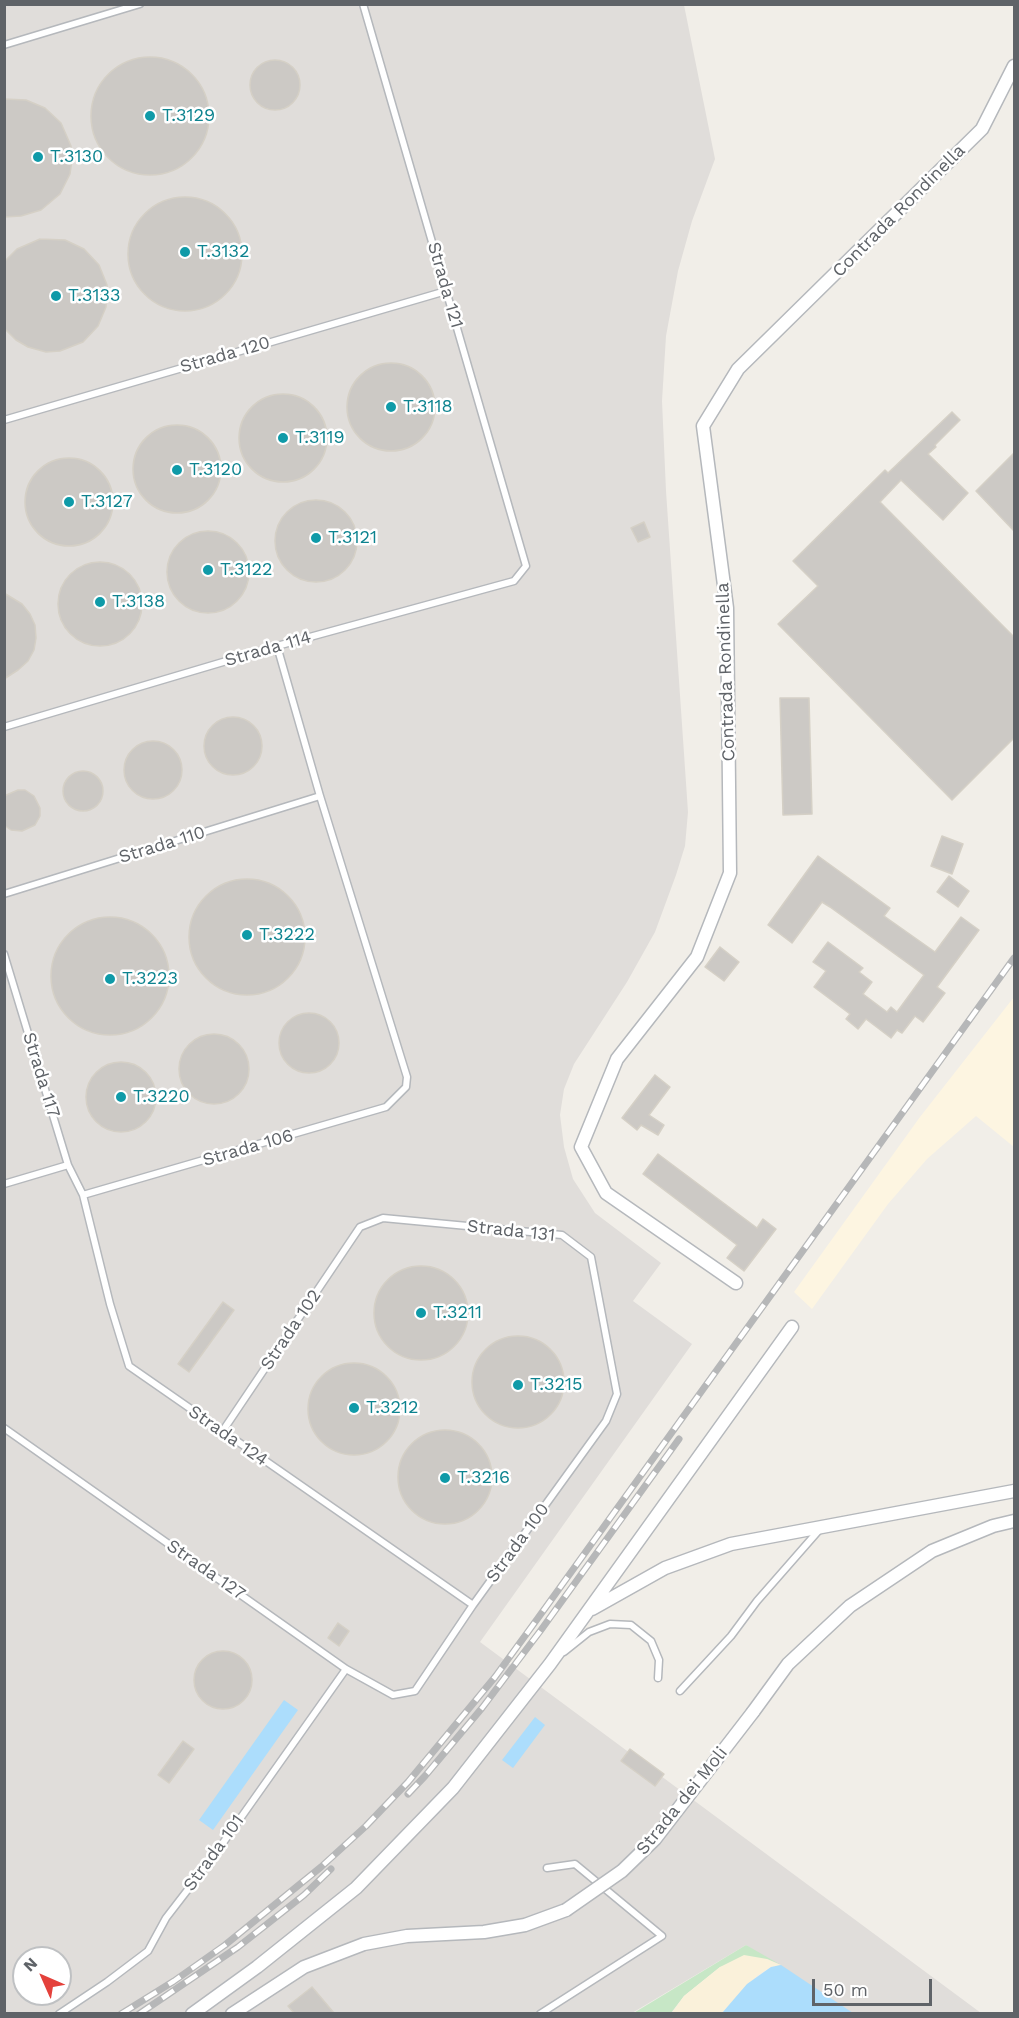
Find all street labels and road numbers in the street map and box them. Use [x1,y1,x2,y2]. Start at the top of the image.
street label: Contrada Rondinella [828,140,970,282]
street label: Strada 121 [422,239,468,331]
street label: Strada 120 [177,332,273,378]
street label: Contrada Rondinella [712,582,740,762]
street label: Strada 114 [222,626,314,672]
street label: Strada 110 [116,822,208,868]
street label: Strada 117 [18,1030,64,1120]
street label: Strada 106 [200,1125,296,1171]
street label: Strada 131 [466,1216,556,1246]
street label: Strada 102 [256,1286,326,1374]
street label: Strada 124 [184,1401,272,1471]
street label: Strada 100 [482,1499,554,1587]
street label: Strada 127 [162,1535,250,1605]
street label: Strada dei Moli [632,1743,732,1859]
street label: Strada 101 [179,1811,249,1895]

